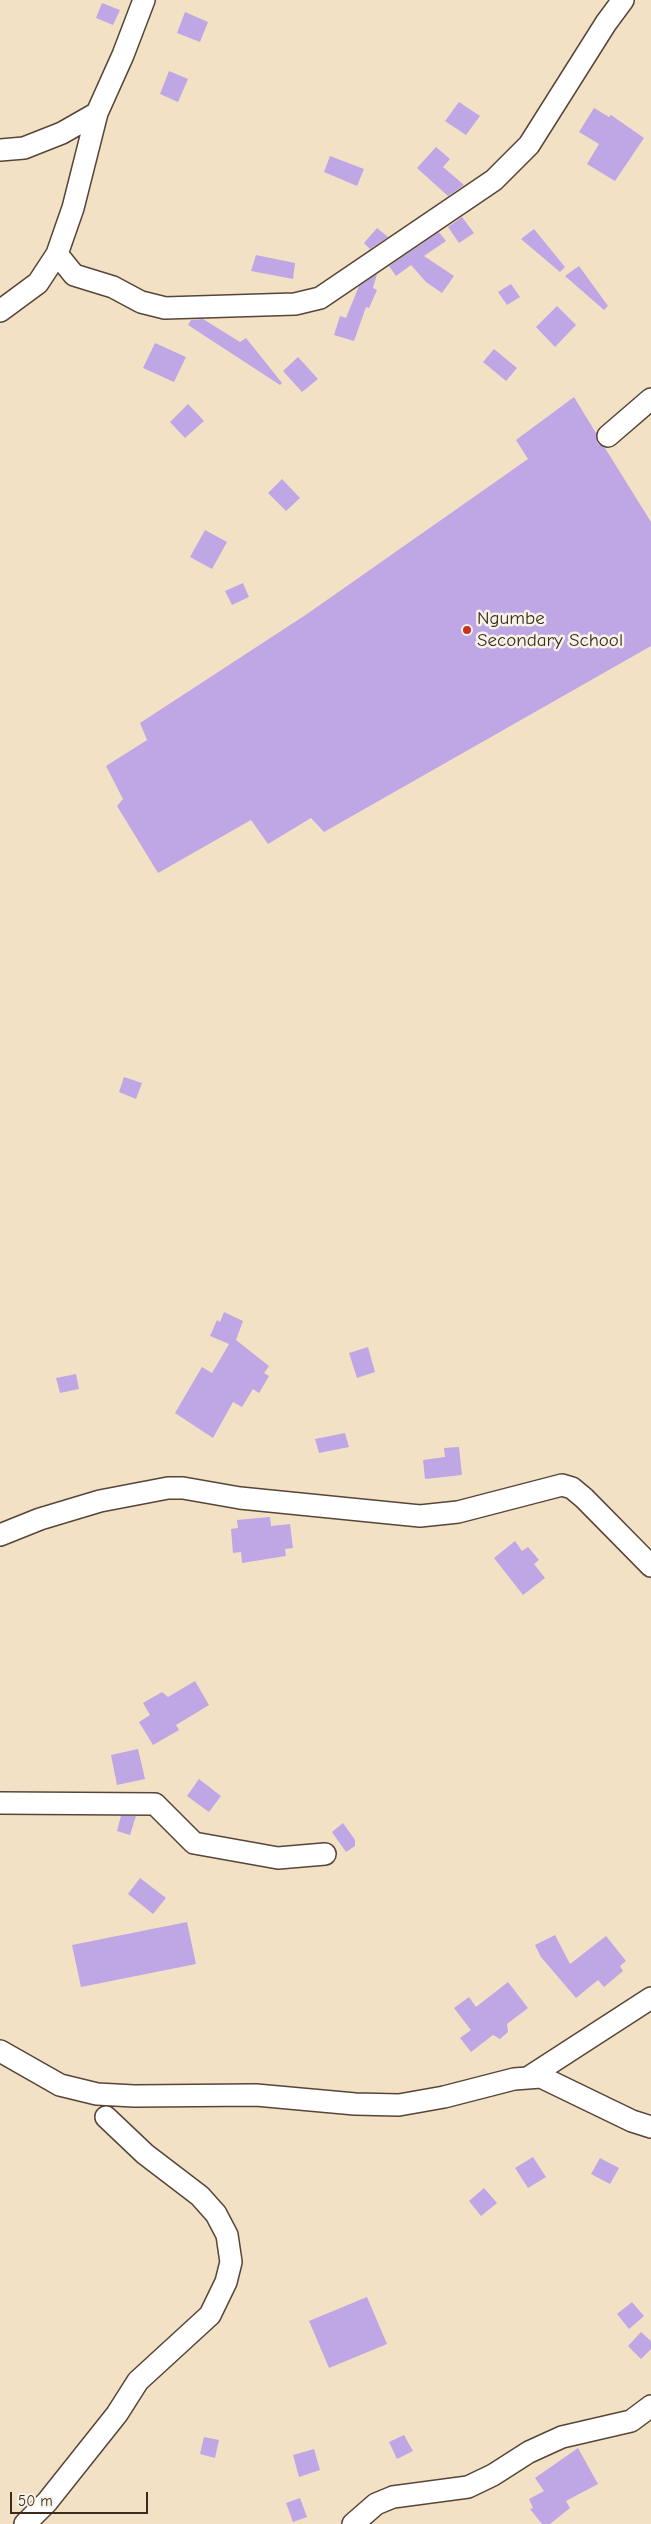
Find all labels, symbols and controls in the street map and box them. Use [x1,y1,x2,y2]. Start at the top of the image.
place label: Ngumbe Secondary School [477,608,623,652]
marker: Ngumbe Secondary School [461,624,473,636]
scale bar [12,2482,150,2514]
text: 50 m [18,2492,53,2510]

